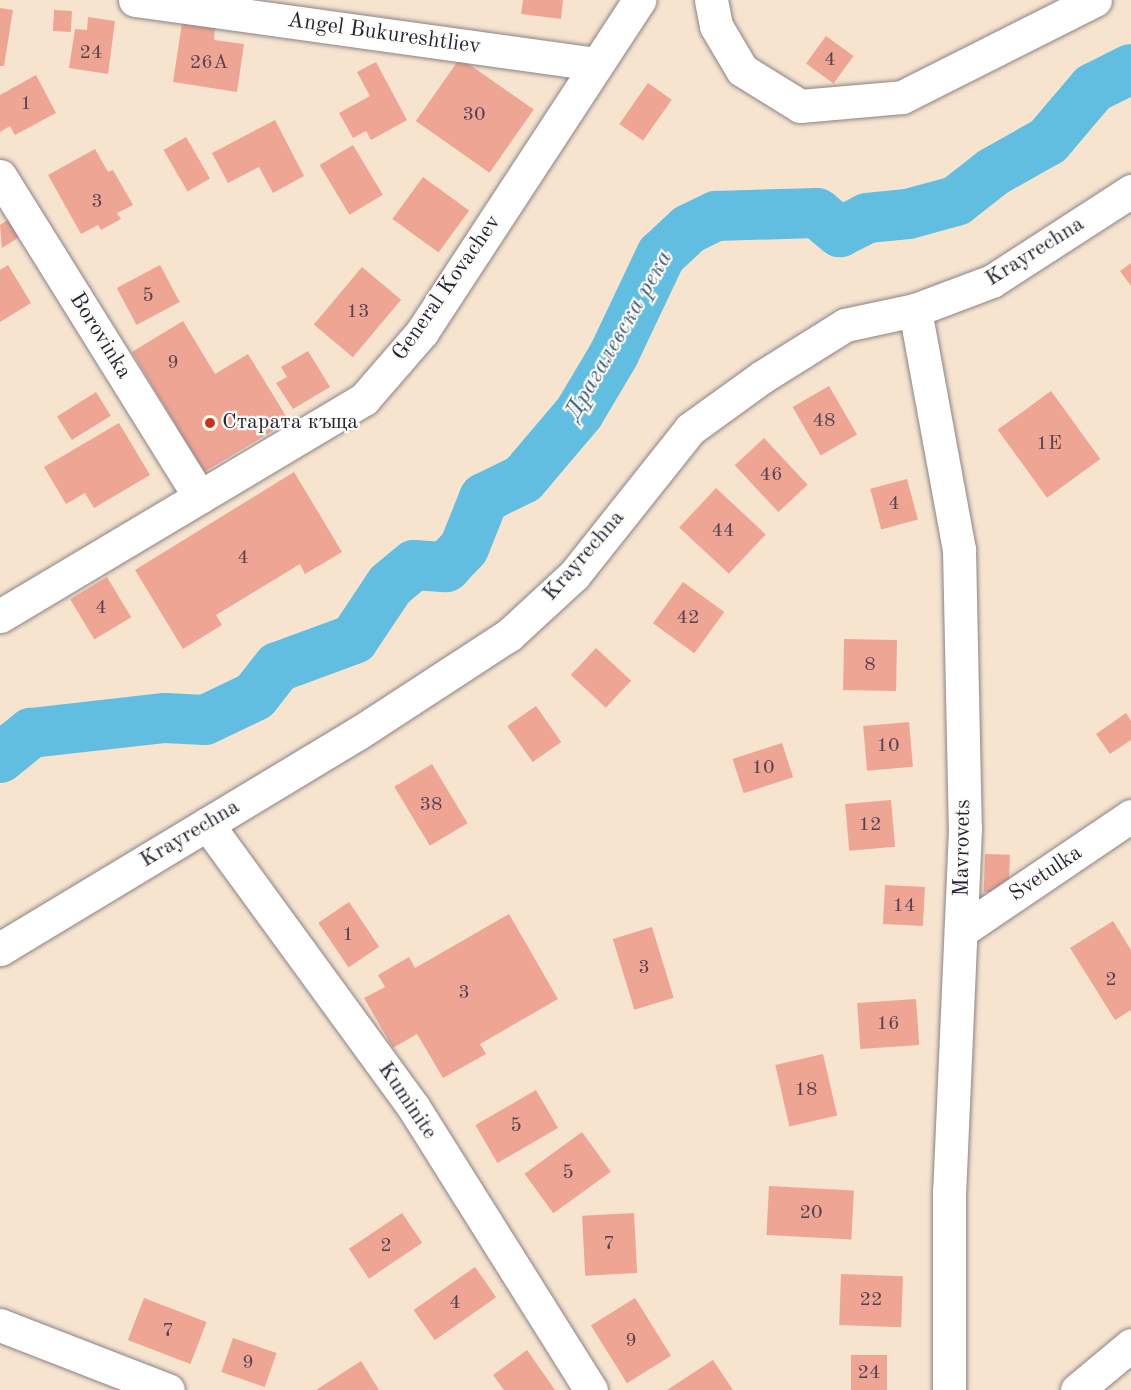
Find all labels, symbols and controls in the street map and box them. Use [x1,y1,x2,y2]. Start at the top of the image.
street label: Angel Bukureshtliev [286,7,482,61]
house number: 24 [79,41,103,65]
house number: 4 [824,48,836,72]
house number: 26А [190,51,228,75]
house number: 1 [20,92,32,116]
house number: 30 [462,103,486,127]
house number: 3 [91,190,103,214]
street label: General Kovachev [387,210,507,366]
street label: Krayrechna [981,211,1089,293]
water label: Драгалевска река [560,246,680,426]
house number: 5 [142,284,154,308]
street label: Borovinka [63,288,137,384]
house number: 13 [346,300,370,324]
house number: 9 [167,351,179,375]
house number: 48 [812,409,836,433]
place label: Старата къща [222,410,358,436]
marker: Старата къща [203,416,217,430]
house number: 1Е [1036,432,1062,456]
house number: 46 [759,463,783,487]
house number: 4 [888,492,900,516]
street label: Krayrechna [538,505,630,607]
house number: 44 [711,519,735,543]
house number: 4 [237,546,249,570]
house number: 4 [95,596,107,620]
house number: 42 [676,606,700,630]
house number: 8 [864,653,876,677]
house number: 10 [876,734,900,758]
house number: 10 [751,756,775,780]
house number: 38 [419,793,443,817]
street label: Krayrechna [136,794,244,874]
street label: Mavrovets [949,799,977,897]
house number: 12 [858,813,882,837]
street label: Svetulka [1005,840,1087,908]
house number: 14 [892,894,916,918]
house number: 1 [342,923,354,947]
house number: 3 [638,956,650,980]
house number: 2 [1105,968,1117,992]
house number: 3 [458,981,470,1005]
house number: 16 [876,1012,900,1036]
street label: Kuminite [372,1057,442,1145]
house number: 18 [794,1078,818,1102]
house number: 5 [510,1114,522,1138]
house number: 5 [562,1161,574,1185]
house number: 20 [799,1201,823,1225]
house number: 7 [603,1232,615,1256]
house number: 2 [380,1234,392,1258]
house number: 22 [859,1288,883,1312]
house number: 4 [449,1291,461,1315]
house number: 7 [162,1319,174,1343]
house number: 9 [625,1329,637,1353]
house number: 9 [242,1351,254,1375]
house number: 24 [857,1361,881,1385]

